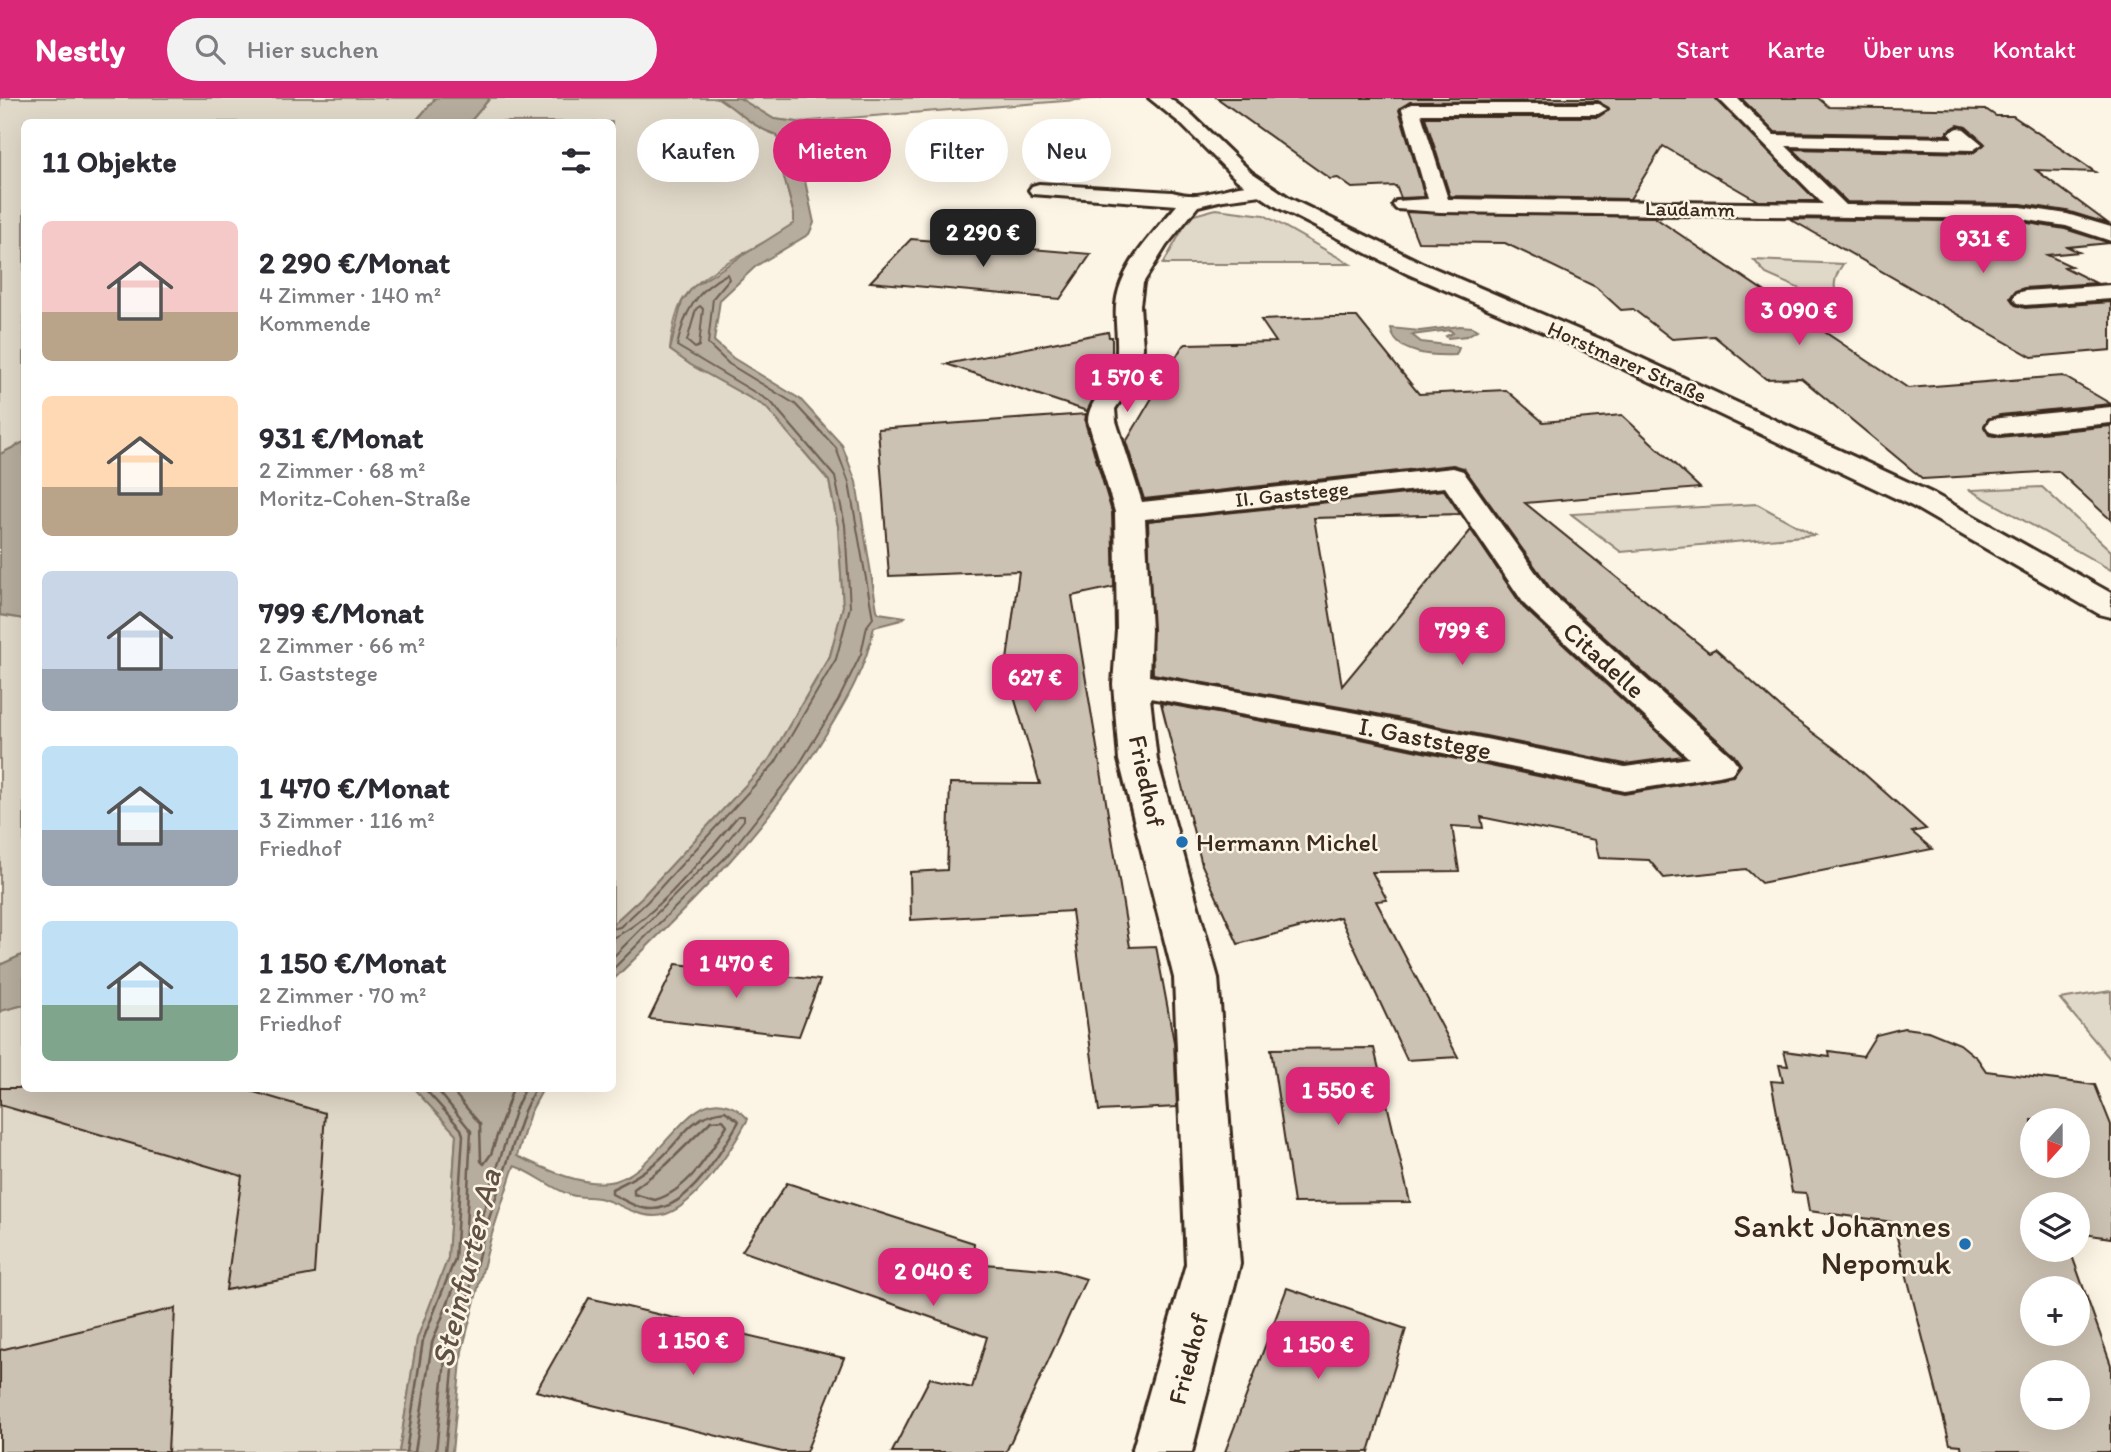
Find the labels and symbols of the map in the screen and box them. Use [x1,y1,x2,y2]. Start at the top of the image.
street label: Laudamm [1645,195,1736,222]
pin: 2 290 € [918,209,1048,269]
pin: 931 € [1934,216,2032,275]
pin: 3 090 € [1734,288,1864,347]
street label: Horstmarer Straße [1544,315,1711,408]
pin: 1 570 € [1062,354,1192,414]
street label: II. Gaststege [1234,475,1350,512]
pin: 799 € [1413,608,1511,667]
street label: Citadelle [1556,615,1652,705]
pin: 627 € [986,654,1084,714]
street label: I. Gaststege [1356,709,1494,767]
street label: Friedhof [1122,732,1172,830]
place label: Hermann Michel [1196,826,1378,858]
marker: Hermann Michel [1174,834,1190,850]
pin: 1 470 € [671,940,801,1000]
pin: 1 550 € [1273,1068,1403,1127]
north arrow [2020,1108,2090,1178]
water label: Steinfurter Aa [422,1164,509,1371]
place label: Sankt Johannes Nepomuk [1733,1207,1951,1282]
marker: Sankt Johannes Nepomuk [1957,1236,1973,1252]
pin: 2 040 € [868,1248,998,1308]
street label: Friedhof [1160,1310,1216,1408]
pin: 1 150 € [628,1318,758,1377]
pin: 1 150 € [1253,1322,1383,1381]

